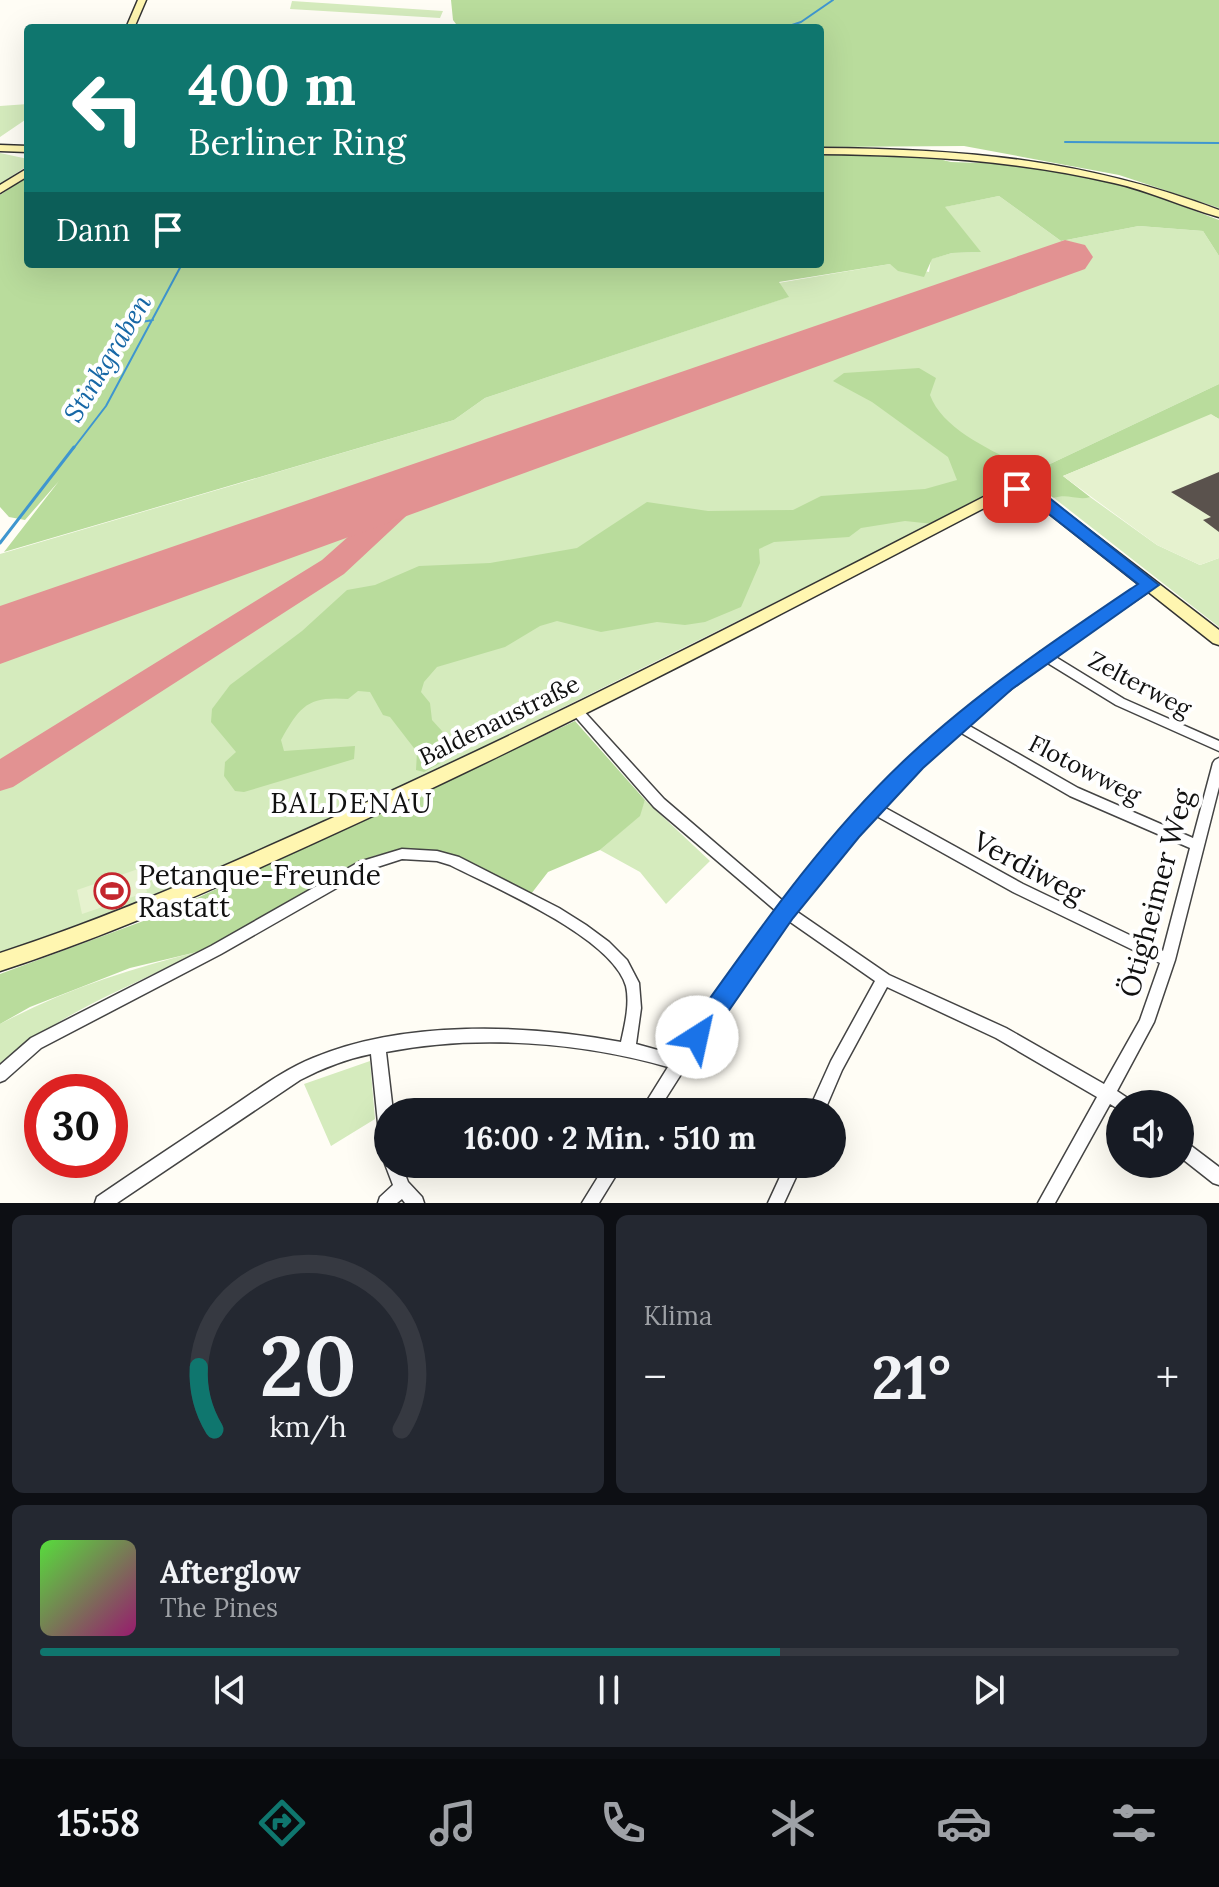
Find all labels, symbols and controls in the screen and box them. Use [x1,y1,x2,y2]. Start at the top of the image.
text: 400 m [188,49,356,120]
icon: left [56,56,160,160]
text: Berliner Ring [188,119,406,165]
icon: arrive [146,208,190,252]
text: Dann [56,211,130,249]
water label: Stinkgraben [56,288,158,428]
pin [983,455,1051,523]
icon: arrive [995,467,1039,511]
street label: Zelterweg [1083,644,1197,724]
street label: Baldenaustraße [414,668,584,772]
street label: Flotowweg [1024,728,1147,811]
street label: Ötigheimer Weg [1111,784,1201,1001]
district label: BALDENAU [270,785,434,821]
street label: Verdiweg [966,822,1092,912]
place label: Petanque-Freunde Rastatt [138,857,381,925]
sports icon: Petanque-Freunde Rastatt [93,872,131,910]
position arrow [655,995,739,1079]
speed limit sign: 30 [24,1074,128,1178]
map controls [1106,1090,1194,1178]
button: sound [1106,1090,1194,1178]
text: 16:00 · 2 Min. · 510 m [464,1119,756,1157]
text: Klima [644,1299,712,1332]
text: 20 [259,1312,356,1419]
text: 21° [872,1339,951,1415]
text: − [644,1349,667,1405]
text: + [1156,1349,1179,1405]
text: km/h [269,1408,346,1445]
text: Afterglow [160,1553,301,1591]
text: The Pines [160,1591,278,1624]
icon: previous [208,1668,252,1712]
icon: pause [587,1668,631,1712]
icon: next [967,1668,1011,1712]
icon: directions [254,1795,310,1851]
icon: music [425,1795,481,1851]
icon: phone [595,1795,651,1851]
icon: climate [765,1795,821,1851]
icon: car [936,1795,992,1851]
icon: filters [1106,1795,1162,1851]
text: 15:58 [57,1800,140,1846]

